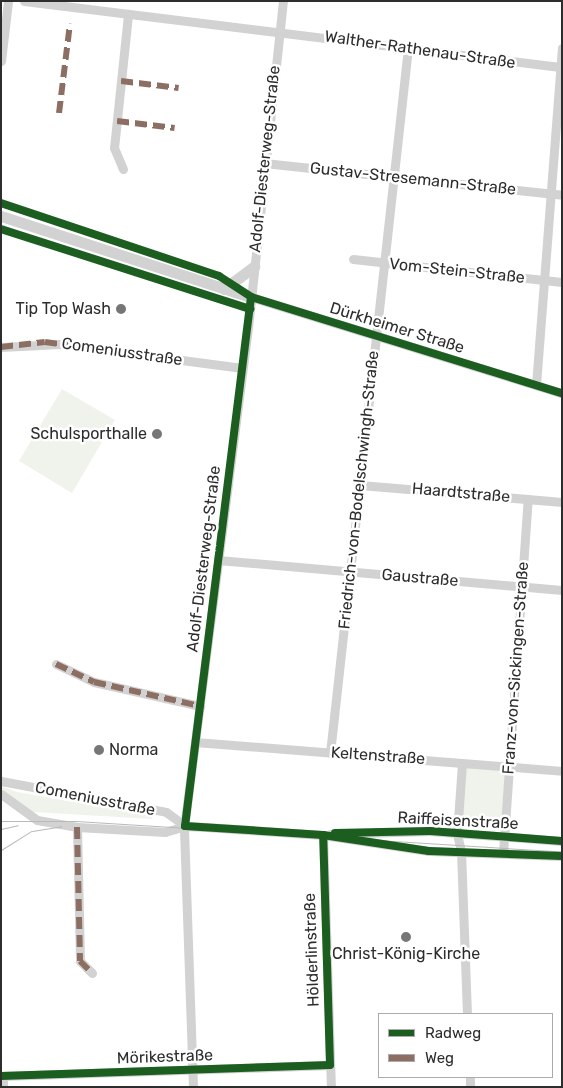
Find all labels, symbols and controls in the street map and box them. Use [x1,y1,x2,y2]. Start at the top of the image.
street label: Walther-Rathenau-Straße [323,27,517,73]
street label: Adolf-Diesterweg-Straße [246,65,284,253]
street label: Gustav-Stresemann-Straße [309,159,517,199]
street label: Vom-Stein-Straße [388,254,526,288]
street label: Dürkheimer Straße [327,298,467,358]
place label: Tip Top Wash [15,299,111,319]
marker: Tip Top Wash [115,303,127,315]
street label: Comeniusstraße [60,334,184,370]
street label: Friedrich-von-Bodelschwingh-Straße [335,350,383,630]
place label: Schulsporthalle [30,424,147,444]
marker: Schulsporthalle [151,428,163,440]
street label: Adolf-Diesterweg-Straße [183,465,225,653]
street label: Haardtstraße [411,479,511,507]
street label: Franz-von-Sickingen-Straße [499,561,533,775]
street label: Gaustraße [381,565,459,591]
place label: Norma [109,740,158,760]
street label: Keltenstraße [330,743,426,769]
marker: Norma [93,744,105,756]
street label: Comeniusstraße [33,778,157,820]
street label: Raiffeisenstraße [397,808,519,834]
street label: Hölderlinstraße [300,893,324,1007]
marker: Christ-König-Kirche [400,931,412,943]
place label: Christ-König-Kirche [332,944,480,964]
legend [378,1013,553,1078]
text: Radweg [425,1024,481,1042]
street label: Mörikestraße [117,1046,213,1068]
text: Weg [425,1049,454,1067]

